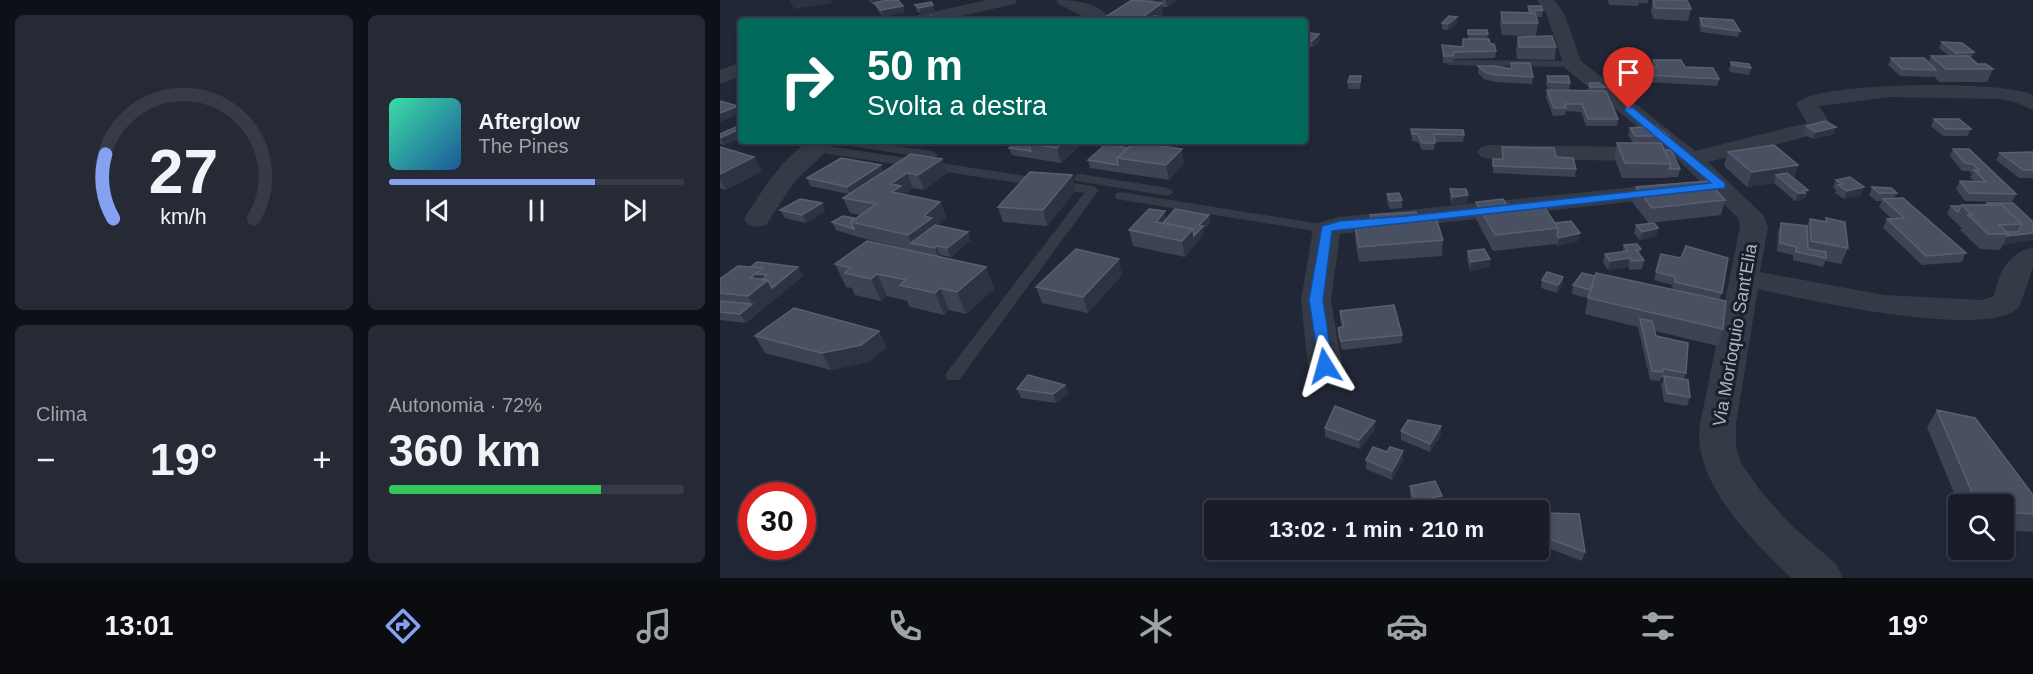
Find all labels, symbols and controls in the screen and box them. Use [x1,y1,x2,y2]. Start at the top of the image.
icon: right [768,42,846,120]
text: 50 m [867,42,963,89]
pin [1603,47,1654,109]
icon: arrive [1612,56,1645,89]
text: Svolta a destra [867,91,1047,121]
text: Afterglow [479,109,580,134]
text: The Pines [479,135,569,157]
text: 27 [149,138,218,207]
icon: previous [421,194,454,227]
icon: pause [520,194,553,227]
icon: next [618,194,651,227]
text: km/h [161,206,207,230]
street label: Via Morloquio Sant'Elia [1709,241,1761,428]
position arrow [1293,334,1357,398]
text: Autonomia · 72% [389,394,542,416]
text: Clima [36,403,87,425]
text: 360 km [389,425,541,476]
text: 19° [150,434,218,485]
text: − [36,441,55,478]
text: + [312,441,332,478]
speed limit sign: 30 [738,482,816,560]
map controls [1948,494,2014,560]
button: search [1948,494,2014,560]
text: 13:02 · 1 min · 210 m [1269,517,1484,542]
icon: directions [382,605,424,647]
icon: music [633,605,675,647]
icon: phone [884,605,926,647]
icon: climate [1135,605,1177,647]
icon: car [1386,605,1428,647]
icon: filters [1637,605,1679,647]
text: 13:01 [104,611,174,641]
text: 19° [1888,611,1928,641]

